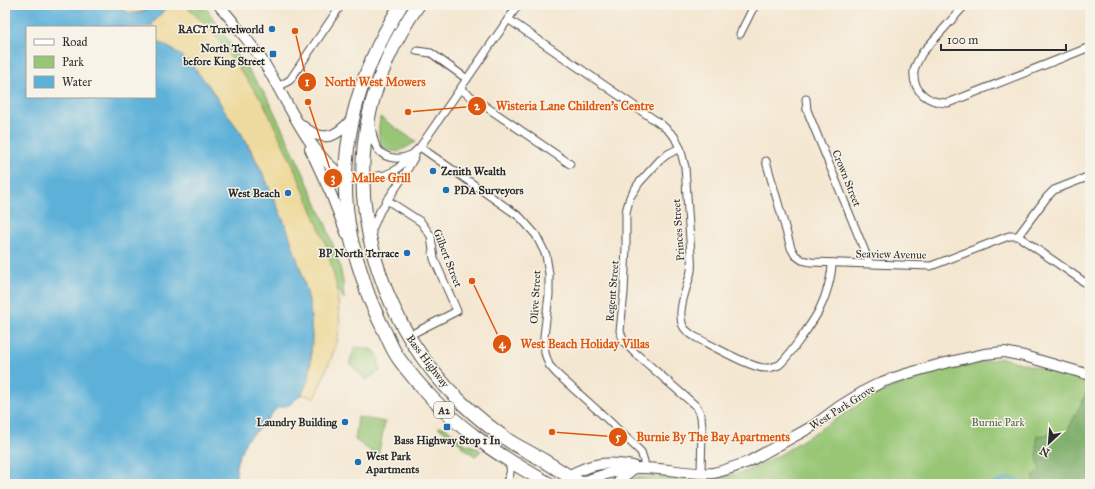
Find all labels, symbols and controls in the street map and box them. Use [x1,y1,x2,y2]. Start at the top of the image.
place label: RACT Travelworld [178,23,264,36]
marker: RACT Travelworld [267,24,277,34]
legend [26,26,156,98]
scale bar [941,26,1066,52]
text: 100 m [947,33,978,47]
text: Road [62,35,88,49]
place label: North Terrace before King Street [182,42,265,68]
marker: North Terrace before King Street [268,49,278,59]
text: Park [62,55,84,69]
callout: North West Mowers [297,70,434,94]
text: Water [62,75,92,89]
text: 1 [305,75,310,89]
text: North West Mowers [324,75,426,89]
callout: Wisteria Lane Children's Centre [467,94,662,118]
text: 2 [474,99,481,113]
text: Wisteria Lane Children's Centre [496,99,654,113]
street label: Crown Street [829,148,864,209]
place label: Zenith Wealth [441,165,507,178]
callout: Mallee Grill [323,166,419,190]
marker: Zenith Wealth [428,166,438,176]
text: 3 [331,171,336,186]
text: Mallee Grill [351,171,412,185]
place label: PDA Surveyors [454,184,523,198]
marker: PDA Surveyors [441,185,451,195]
place label: West Beach [228,187,281,200]
marker: West Beach [283,188,293,198]
street label: Princes Street [670,198,687,261]
street label: Gilbert Street [430,227,465,289]
place label: BP North Terrace [319,247,399,260]
street label: Seaview Avenue [855,247,927,262]
marker: BP North Terrace [402,248,412,258]
street label: Regent Street [603,260,622,322]
street label: Olive Street [528,270,543,324]
street label: Bass Highway [404,332,452,391]
callout: West Beach Holiday Villas [492,332,657,356]
text: 4 [499,337,507,352]
text: West Beach Holiday Villas [521,337,650,352]
street label: West Park Grove [807,382,878,433]
road number: A2 [434,402,454,418]
place label: Laundry Building [257,416,338,430]
park label: Burnie Park [971,416,1025,429]
marker: Laundry Building [340,417,350,427]
marker: Bass Highway Stop 1 In [442,422,452,432]
north arrow [1029,423,1069,463]
callout: Burnie By The Bay Apartments [608,425,798,449]
text: 5 [615,430,621,444]
text: Burnie By The Bay Apartments [636,430,790,445]
place label: Bass Highway Stop 1 In [394,434,500,448]
text: N [1037,443,1052,459]
place label: West Park Apartments [365,450,419,477]
marker: West Park Apartments [353,457,363,467]

